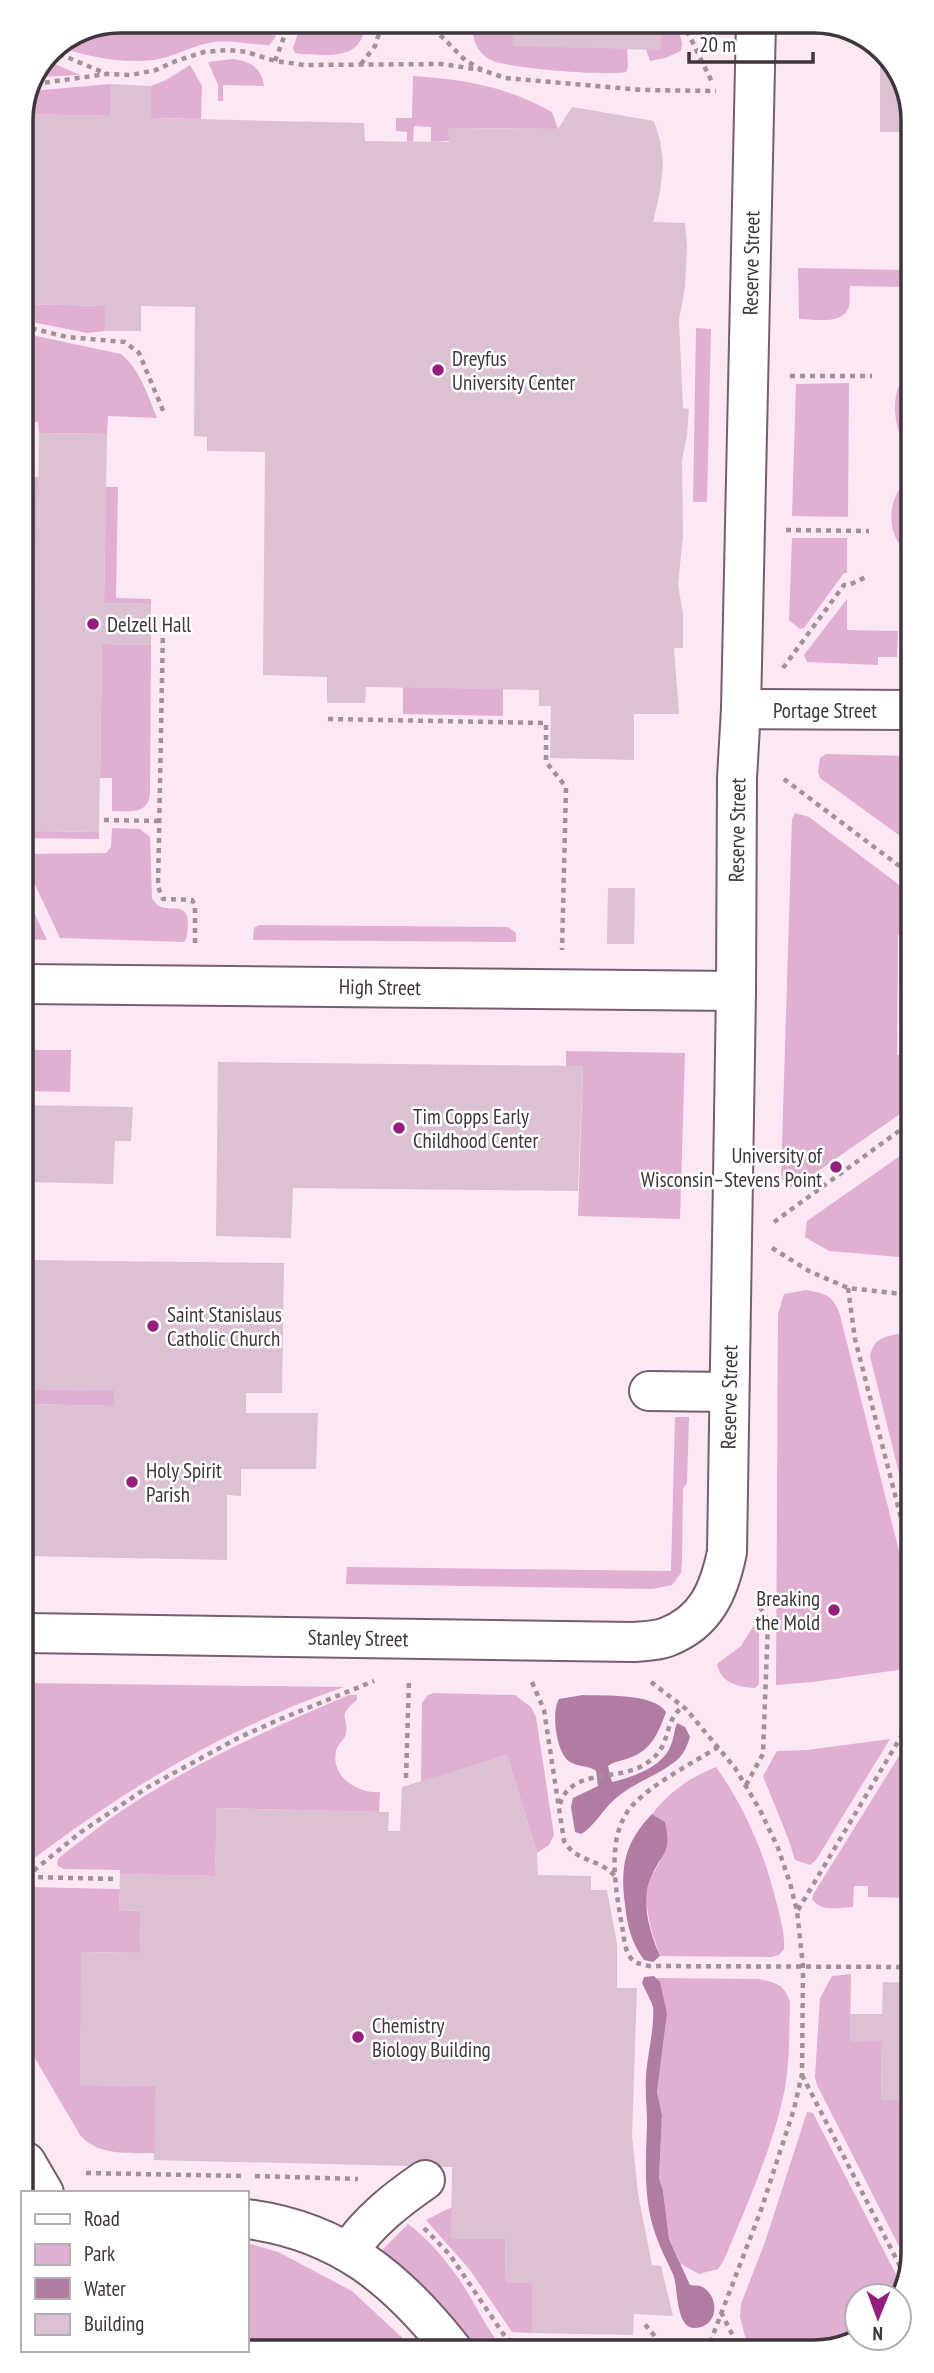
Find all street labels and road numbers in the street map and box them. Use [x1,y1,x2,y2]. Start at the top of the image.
street label: Reserve Street [737,210,765,315]
street label: Portage Street [773,697,877,724]
street label: Reserve Street [723,777,751,882]
street label: High Street [339,973,421,1001]
street label: Reserve Street [715,1344,743,1449]
street label: Stanley Street [307,1624,409,1652]

